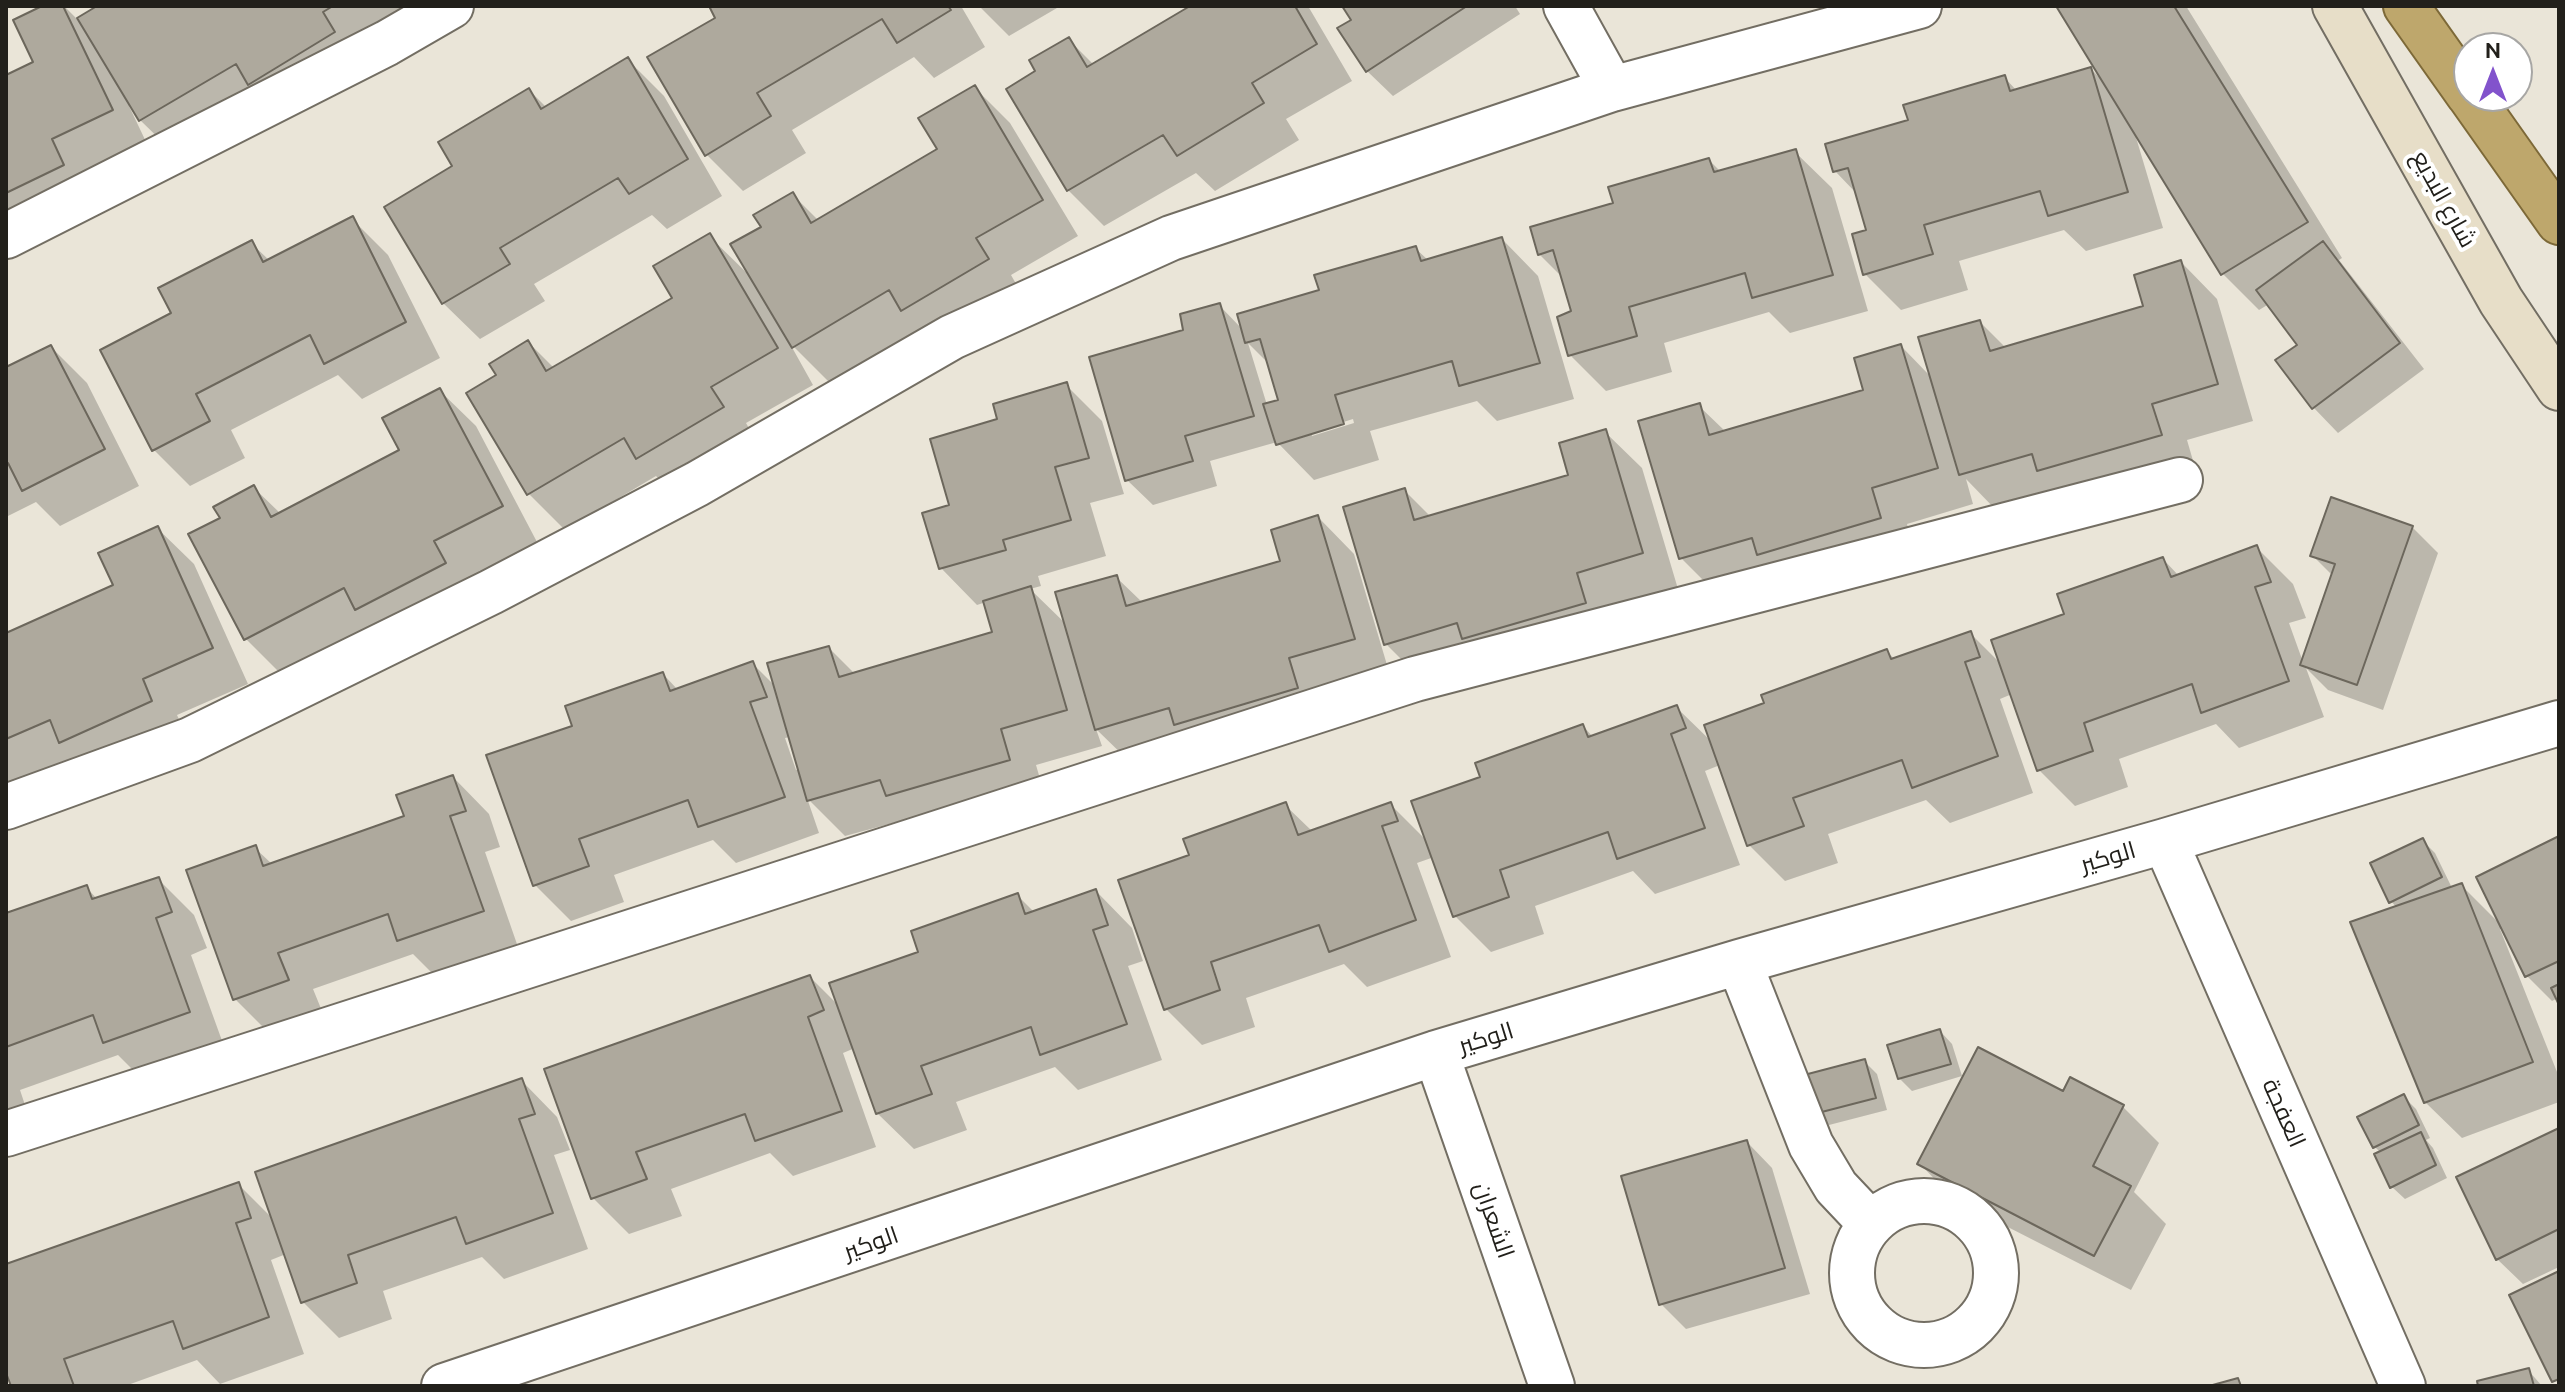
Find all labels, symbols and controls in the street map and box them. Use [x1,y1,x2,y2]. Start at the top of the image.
north arrow [2453,32,2533,112]
text: N [2485,37,2501,62]
street label: شارع البديع [2406,145,2482,253]
street label: الوكير [2077,835,2139,879]
street label: الوكير [1455,1016,1517,1060]
street label: العفجة [2256,1074,2312,1152]
street label: الشعران [1468,1178,1520,1262]
street label: الوكير [840,1220,902,1266]

